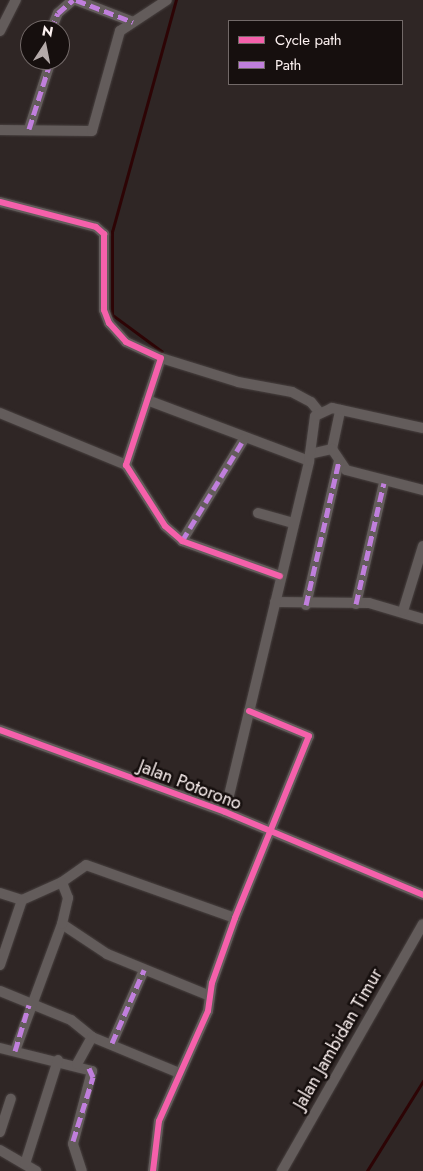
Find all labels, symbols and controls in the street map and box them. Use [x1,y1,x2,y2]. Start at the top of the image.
north arrow [20,20,70,70]
text: N [40,20,55,42]
legend [228,20,403,85]
text: Cycle path [275,29,342,51]
text: Path [275,54,301,76]
street label: Jalan Potorono [135,755,245,815]
street label: Jalan Jambidan Timur [289,965,387,1113]

